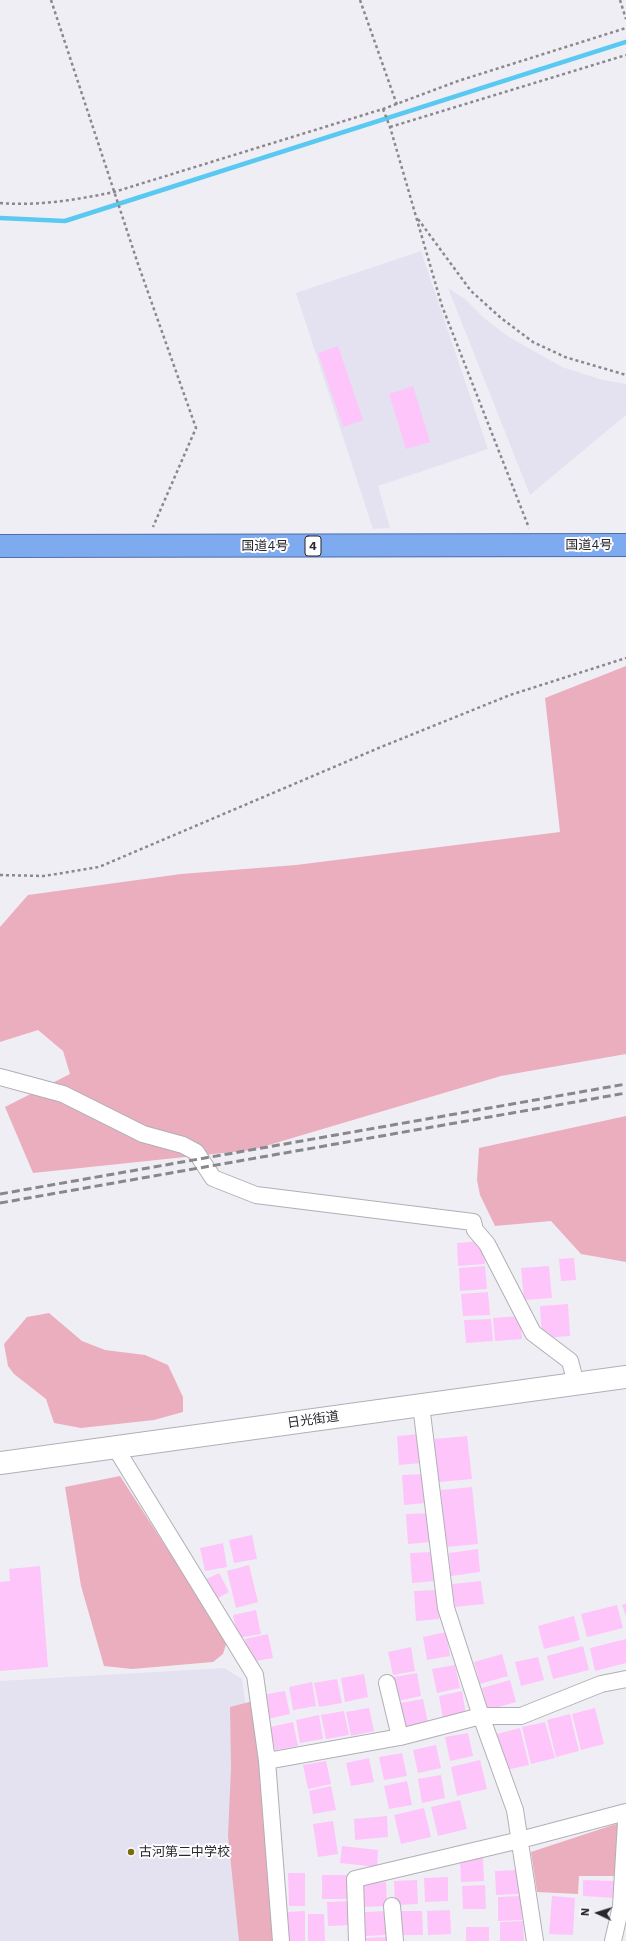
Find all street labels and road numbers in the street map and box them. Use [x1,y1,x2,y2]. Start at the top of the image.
road number: 4 [305,536,321,556]
street label: 国道4号 [566,537,612,553]
street label: 国道4号 [242,538,288,554]
street label: 日光街道 [286,1409,340,1431]

